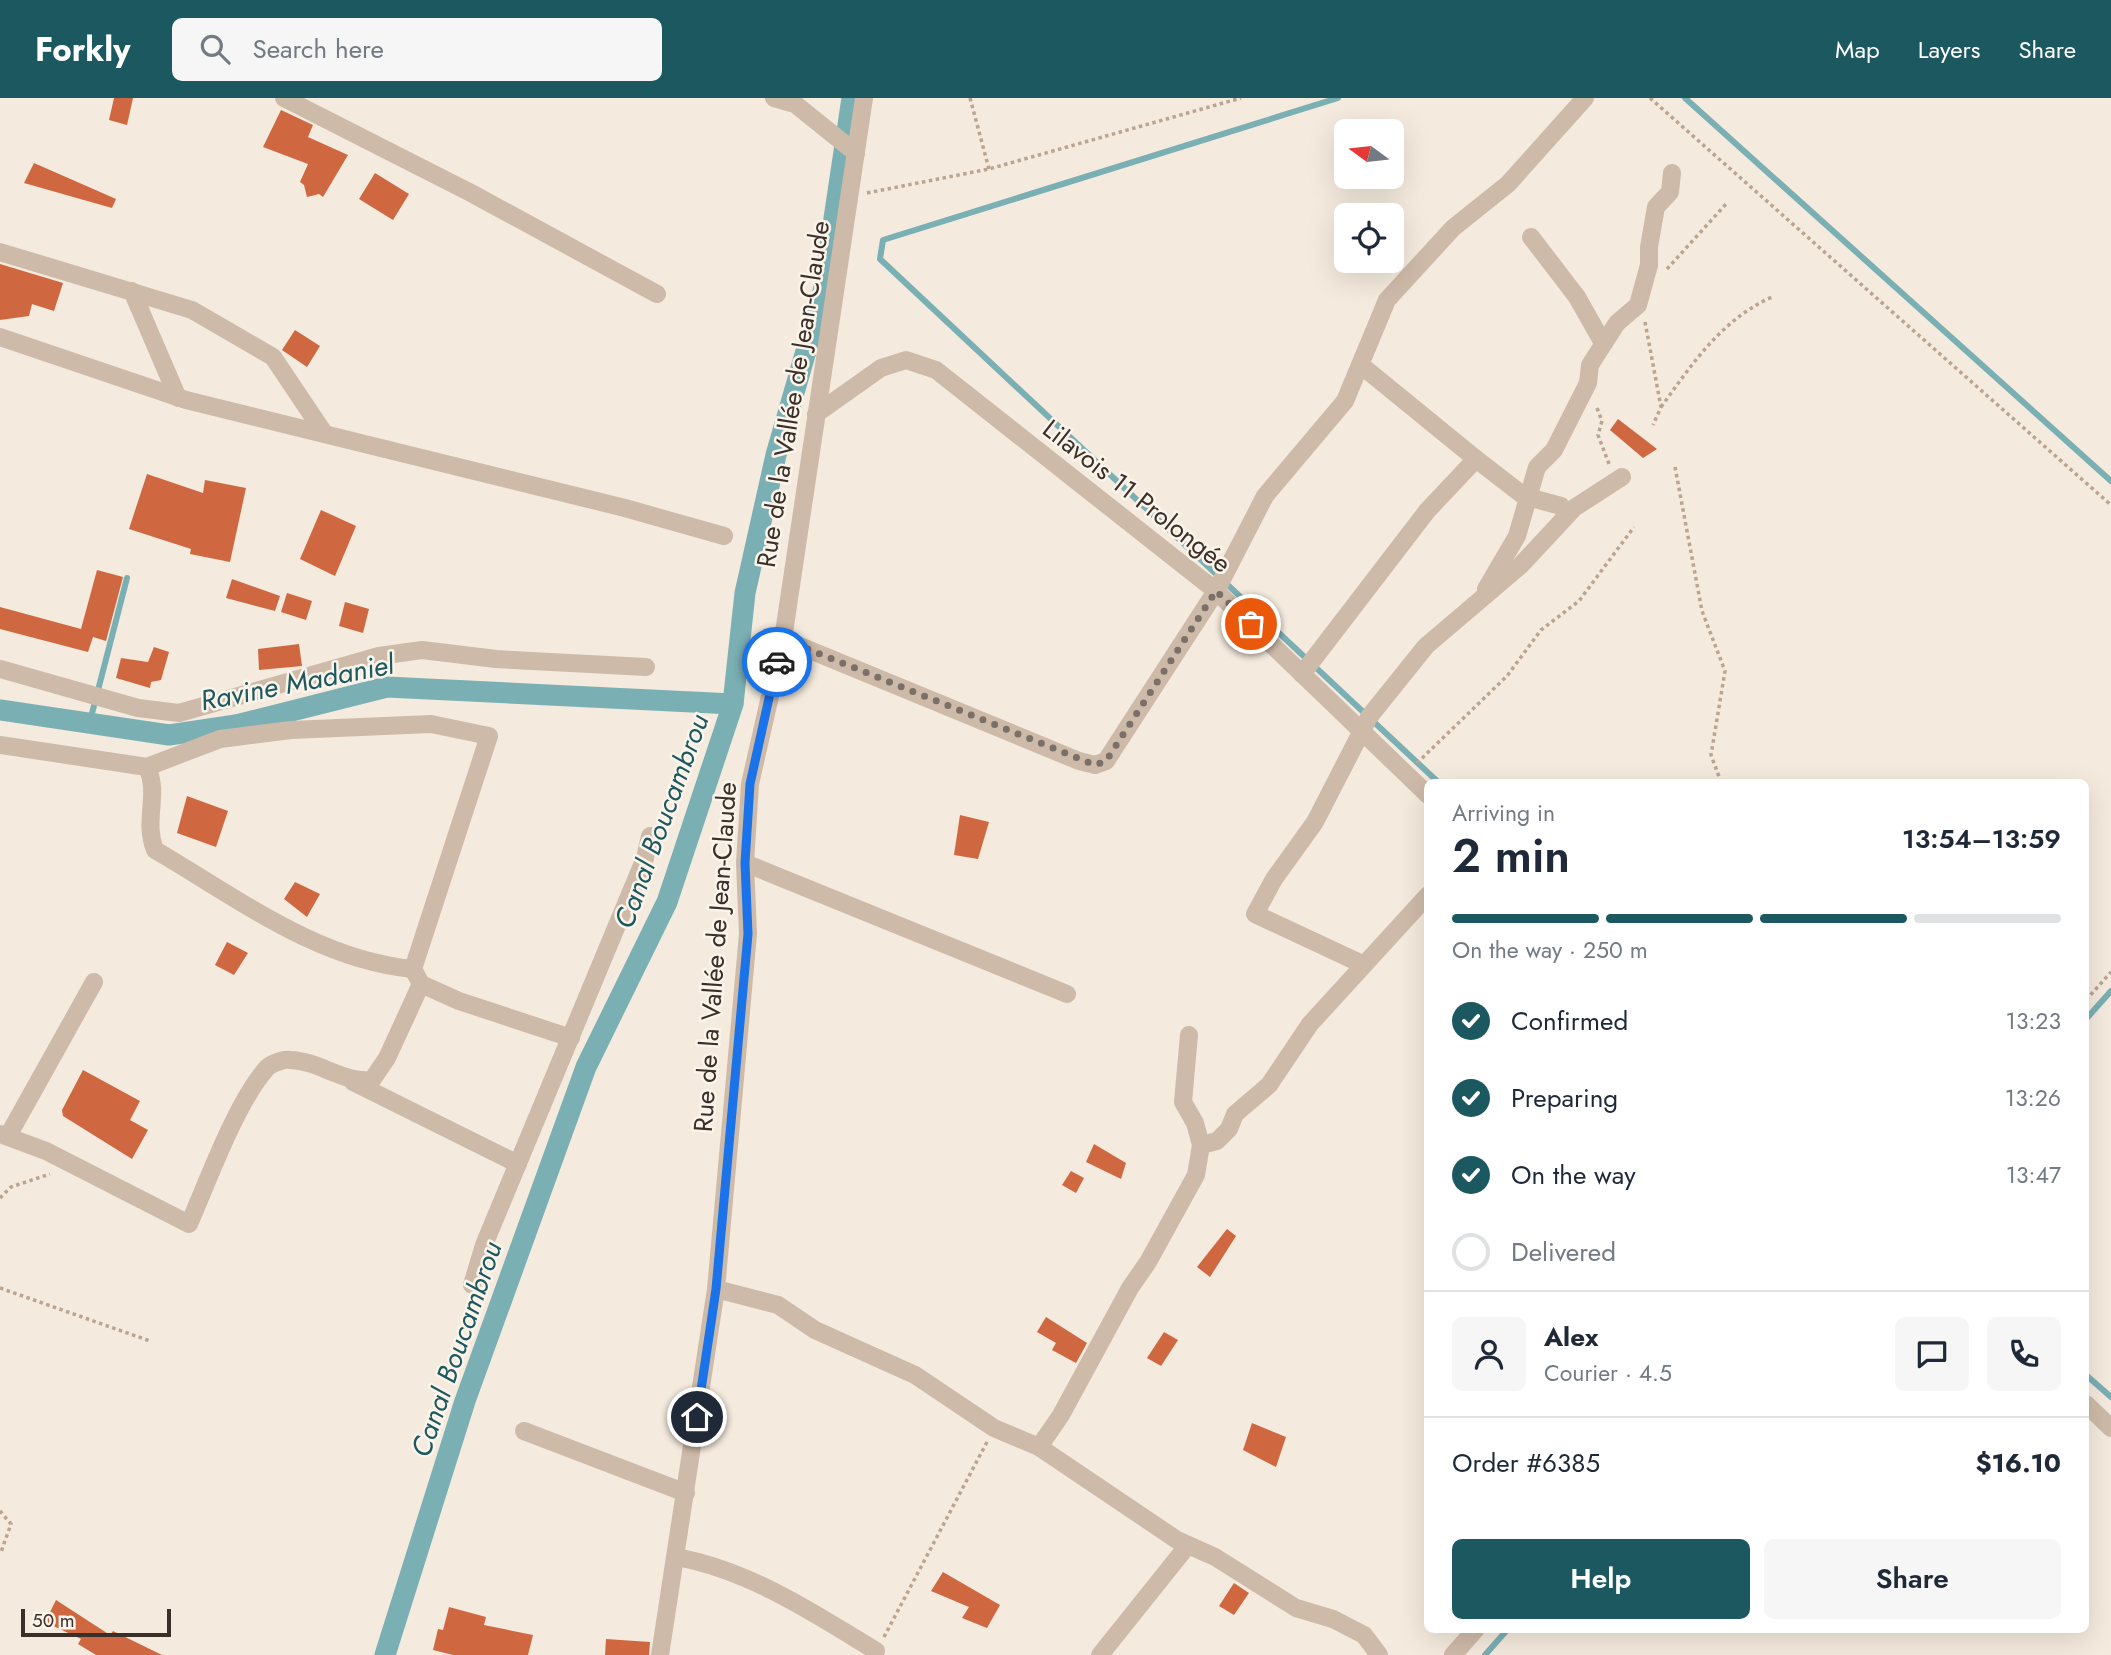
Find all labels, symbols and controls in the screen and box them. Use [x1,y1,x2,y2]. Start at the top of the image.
search box [172,18,662,81]
text: Forkly [35,26,130,73]
icon: search [196,30,234,68]
text: Search here [252,30,384,68]
text: Map [1835,32,1880,67]
text: Layers [1918,32,1980,67]
text: Share [2018,32,2076,67]
north arrow [1334,119,1404,189]
map controls [1334,119,1404,273]
button: locate [1334,203,1404,273]
street label: Rue de la Vallée de Jean-Claude [747,218,839,570]
street label: Lilavois 11 Prolongée [1035,410,1239,582]
pin [1221,594,1281,654]
icon: bag [1232,605,1270,643]
courier [742,627,812,697]
water label: Ravine Madaniel [197,643,399,721]
icon: car [758,643,796,681]
water label: Canal Boucambrou [604,708,719,934]
street label: Rue de la Vallée de Jean-Claude [684,781,746,1133]
text: Arriving in [1452,796,1555,830]
text: 13:54–13:59 [1902,820,2061,858]
text: 2 min [1452,823,1570,889]
text: On the way · 250 m [1452,933,1648,967]
icon: check [1452,1002,1490,1040]
text: Confirmed [1511,1002,1628,1040]
text: 13:23 [2006,1004,2061,1038]
icon: check [1452,1079,1490,1117]
text: Preparing [1511,1079,1618,1117]
text: 13:26 [2005,1081,2061,1115]
icon: check [1452,1156,1490,1194]
text: On the way [1511,1156,1636,1194]
text: 13:47 [2006,1158,2061,1192]
text: Delivered [1511,1233,1616,1271]
water label: Canal Boucambrou [400,1236,513,1463]
button: person [1452,1317,1526,1391]
button: chat [1895,1317,1969,1391]
button: phone [1987,1317,2061,1391]
text: Alex [1544,1318,1598,1356]
text: Courier · 4.5 [1544,1356,1672,1390]
pin [667,1387,727,1447]
icon: home [678,1398,716,1436]
text: Order #6385 [1452,1444,1600,1482]
text: $16.10 [1975,1444,2061,1482]
button: Help [1452,1539,1750,1619]
button: Share [1764,1539,2061,1619]
scale bar [21,1606,172,1638]
text: 50 m [32,1607,75,1634]

